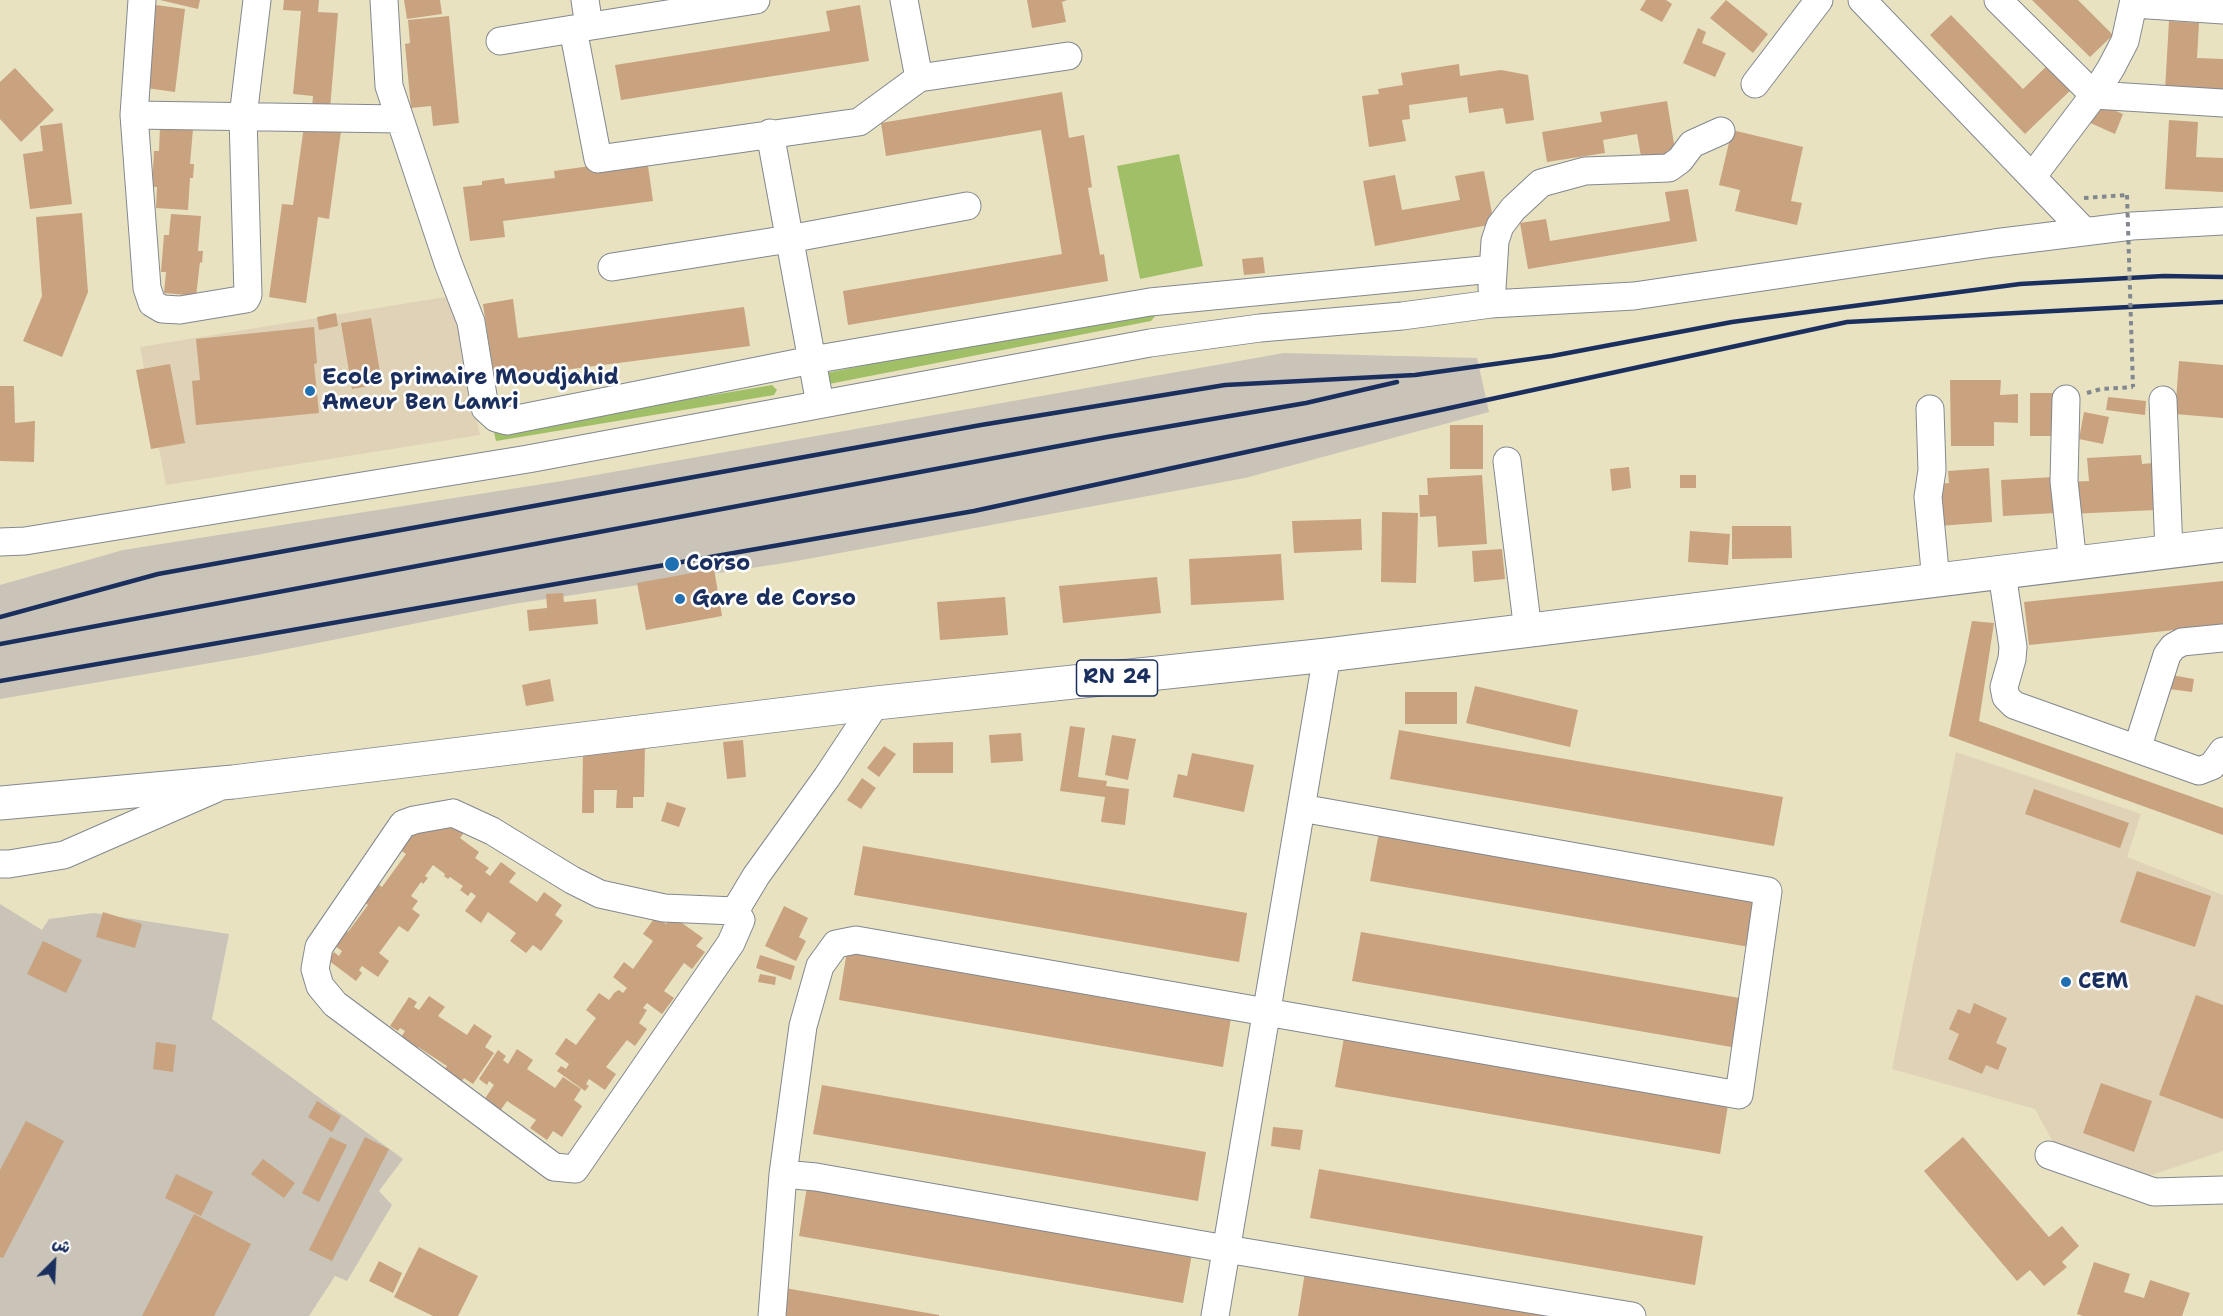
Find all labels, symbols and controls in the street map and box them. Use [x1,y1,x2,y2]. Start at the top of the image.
place label: Ecole primaire Moudjahid Ameur Ben Lamri [322,365,619,416]
marker: Ecole primaire Moudjahid Ameur Ben Lamri [303,384,317,398]
place label: Corso [686,551,750,577]
marker: Corso [663,555,681,573]
place label: Gare de Corso [692,586,856,612]
marker: Gare de Corso [673,592,687,606]
road number: RN 24 [1076,660,1158,696]
place label: CEM [2078,969,2128,995]
marker: CEM [2059,975,2073,989]
north arrow [24,1232,84,1292]
text: ش [49,1232,74,1258]

